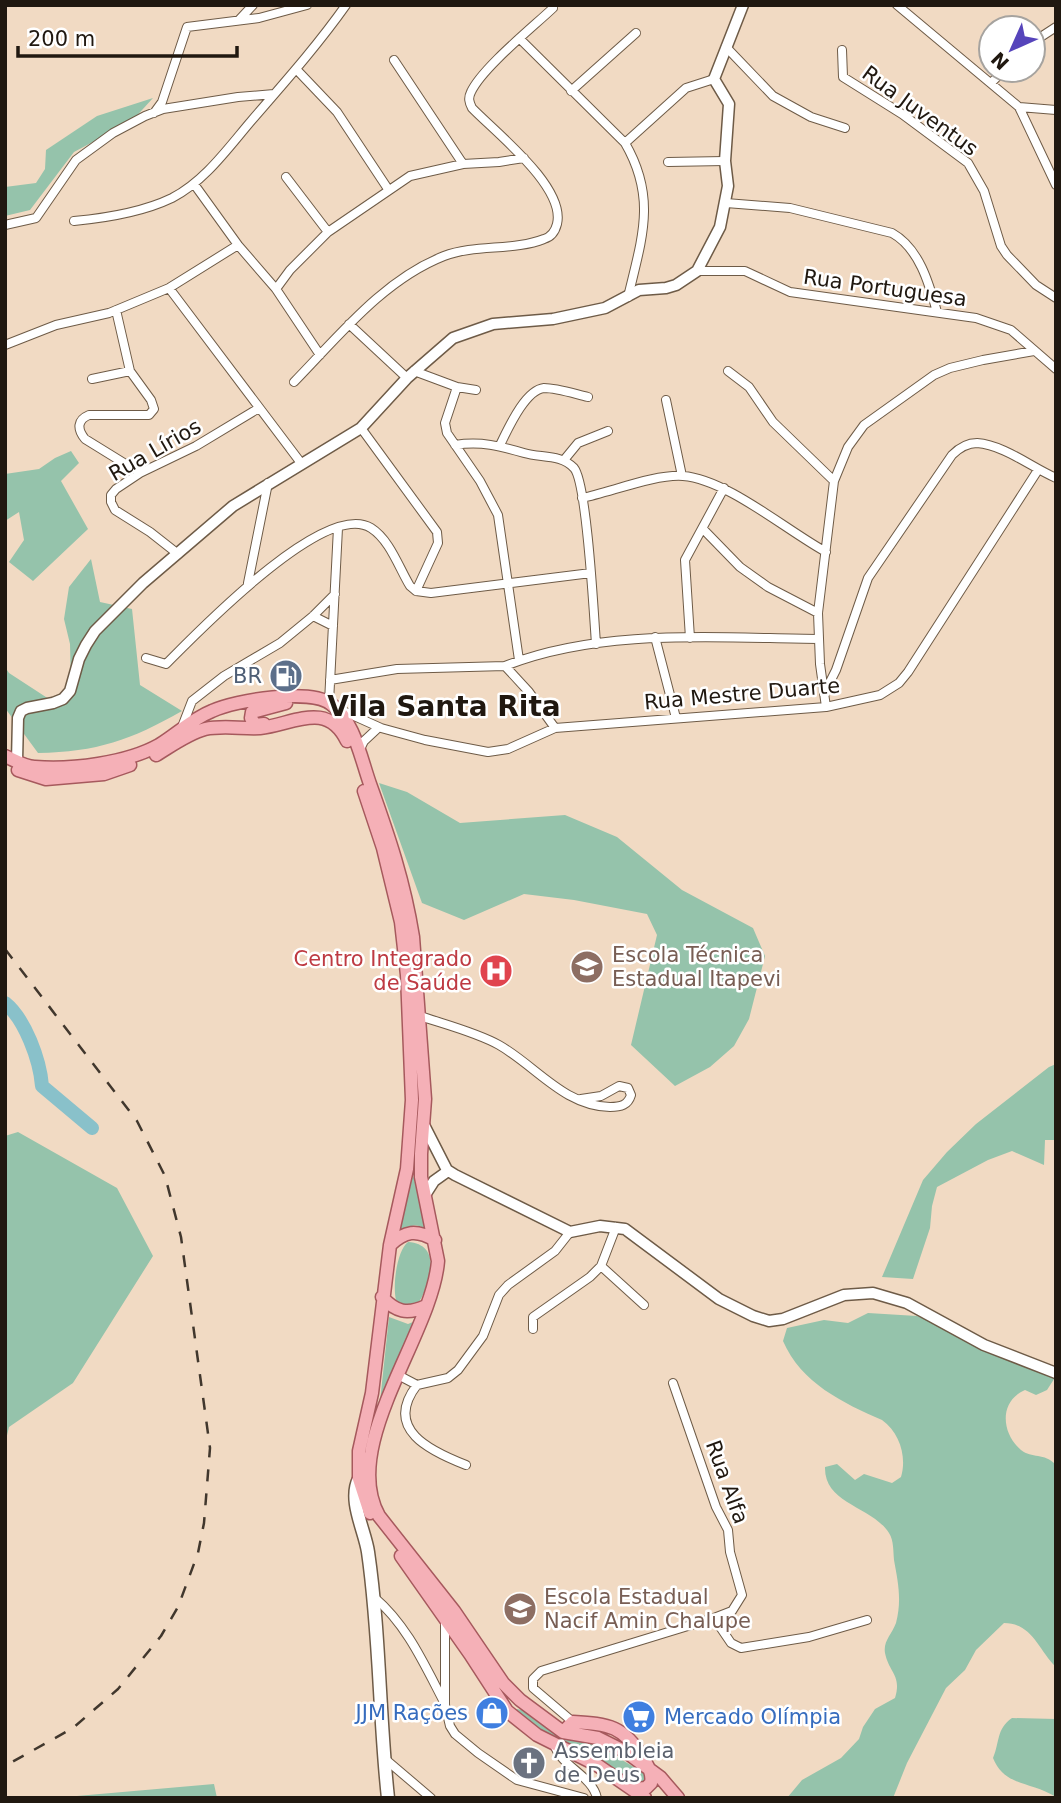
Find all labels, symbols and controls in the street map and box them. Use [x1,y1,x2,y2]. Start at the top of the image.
scale bar [18,14,236,58]
north arrow [977,14,1047,84]
text: 200 m [28,27,95,51]
text: N [987,48,1013,74]
street label: Rua Juventus [857,61,983,161]
street label: Rua Portuguesa [802,265,968,311]
street label: Rua Lírios [105,414,205,486]
fuel station icon: BR [267,657,305,695]
place label: BR [233,664,262,688]
street label: Rua Mestre Duarte [643,673,841,715]
district label: Vila Santa Rita [327,690,561,723]
place label: Escola Técnica Estadual Itapevi [612,943,781,991]
place label: Centro Integrado de Saúde [294,947,472,995]
school or university icon: Escola Técnica Estadual Itapevi [568,948,606,986]
hospital icon: Centro Integrado de Saúde [477,952,515,990]
street label: Rua Alfa [701,1437,753,1527]
place label: Escola Estadual Nacif Amin Chalupe [544,1585,751,1633]
school or university icon: Escola Estadual Nacif Amin Chalupe [501,1590,539,1628]
shop icon: JJM Rações [473,1694,511,1732]
supermarket icon: Mercado Olímpia [620,1698,658,1736]
place label: JJM Rações [354,1701,468,1725]
place label: Mercado Olímpia [664,1705,841,1729]
place label: Assembleia de Deus [554,1739,674,1787]
church icon: Assembleia de Deus [510,1744,548,1782]

